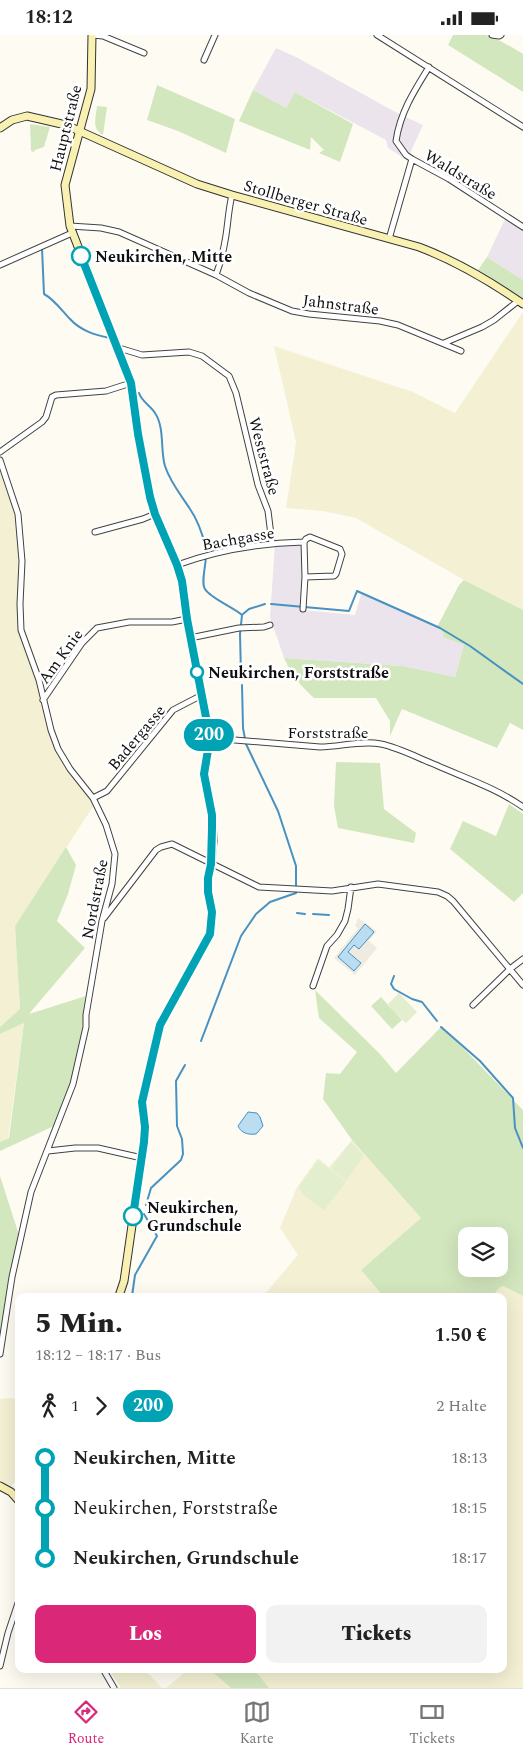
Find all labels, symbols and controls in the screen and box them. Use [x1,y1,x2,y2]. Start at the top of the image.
text: 18:12 [25,3,73,32]
street label: Hauptstraße [44,82,88,174]
street label: Waldstraße [420,144,501,206]
street label: Stollberger Straße [241,174,371,232]
place label: Neukirchen, Mitte [95,245,232,269]
marker: Neukirchen, Mitte [71,246,91,266]
street label: Jahnstraße [301,288,380,322]
street label: Weststraße [242,415,286,498]
street label: Bachgasse [200,521,276,557]
street label: Am Knie [33,624,89,689]
place label: Neukirchen, Forststraße [208,661,389,685]
marker: Neukirchen, Forststraße [190,665,204,679]
street label: Badergasse [102,700,171,776]
line badge: 200 [180,719,238,751]
text: 200 [194,721,224,748]
street label: Forststraße [287,721,369,745]
street label: Nordstraße [75,857,114,941]
place label: Neukirchen, Grundschule [147,1196,242,1238]
marker: Neukirchen, Grundschule [123,1206,143,1226]
map controls [458,1227,508,1277]
button: layers [458,1227,508,1277]
text: 5 Min. [35,1302,123,1345]
text: 1.50 € [435,1321,487,1350]
text: 18:12 – 18:17 · Bus [35,1343,161,1367]
icon: walk [35,1392,63,1420]
icon: forward [87,1392,115,1420]
text: 200 [133,1392,163,1419]
text: 1 [71,1394,79,1418]
text: 2 Halte [436,1394,487,1418]
text: Neukirchen, Mitte [73,1444,236,1473]
text: 18:13 [451,1446,487,1470]
text: Neukirchen, Forststraße [73,1494,278,1523]
text: 18:15 [451,1496,487,1520]
text: Neukirchen, Grundschule [73,1544,299,1573]
text: 18:17 [451,1546,487,1570]
button: Los [35,1605,256,1663]
button: Tickets [266,1605,487,1663]
tab: Route [68,1698,104,1749]
tab: Karte [240,1698,274,1749]
tab: Tickets [409,1698,455,1749]

